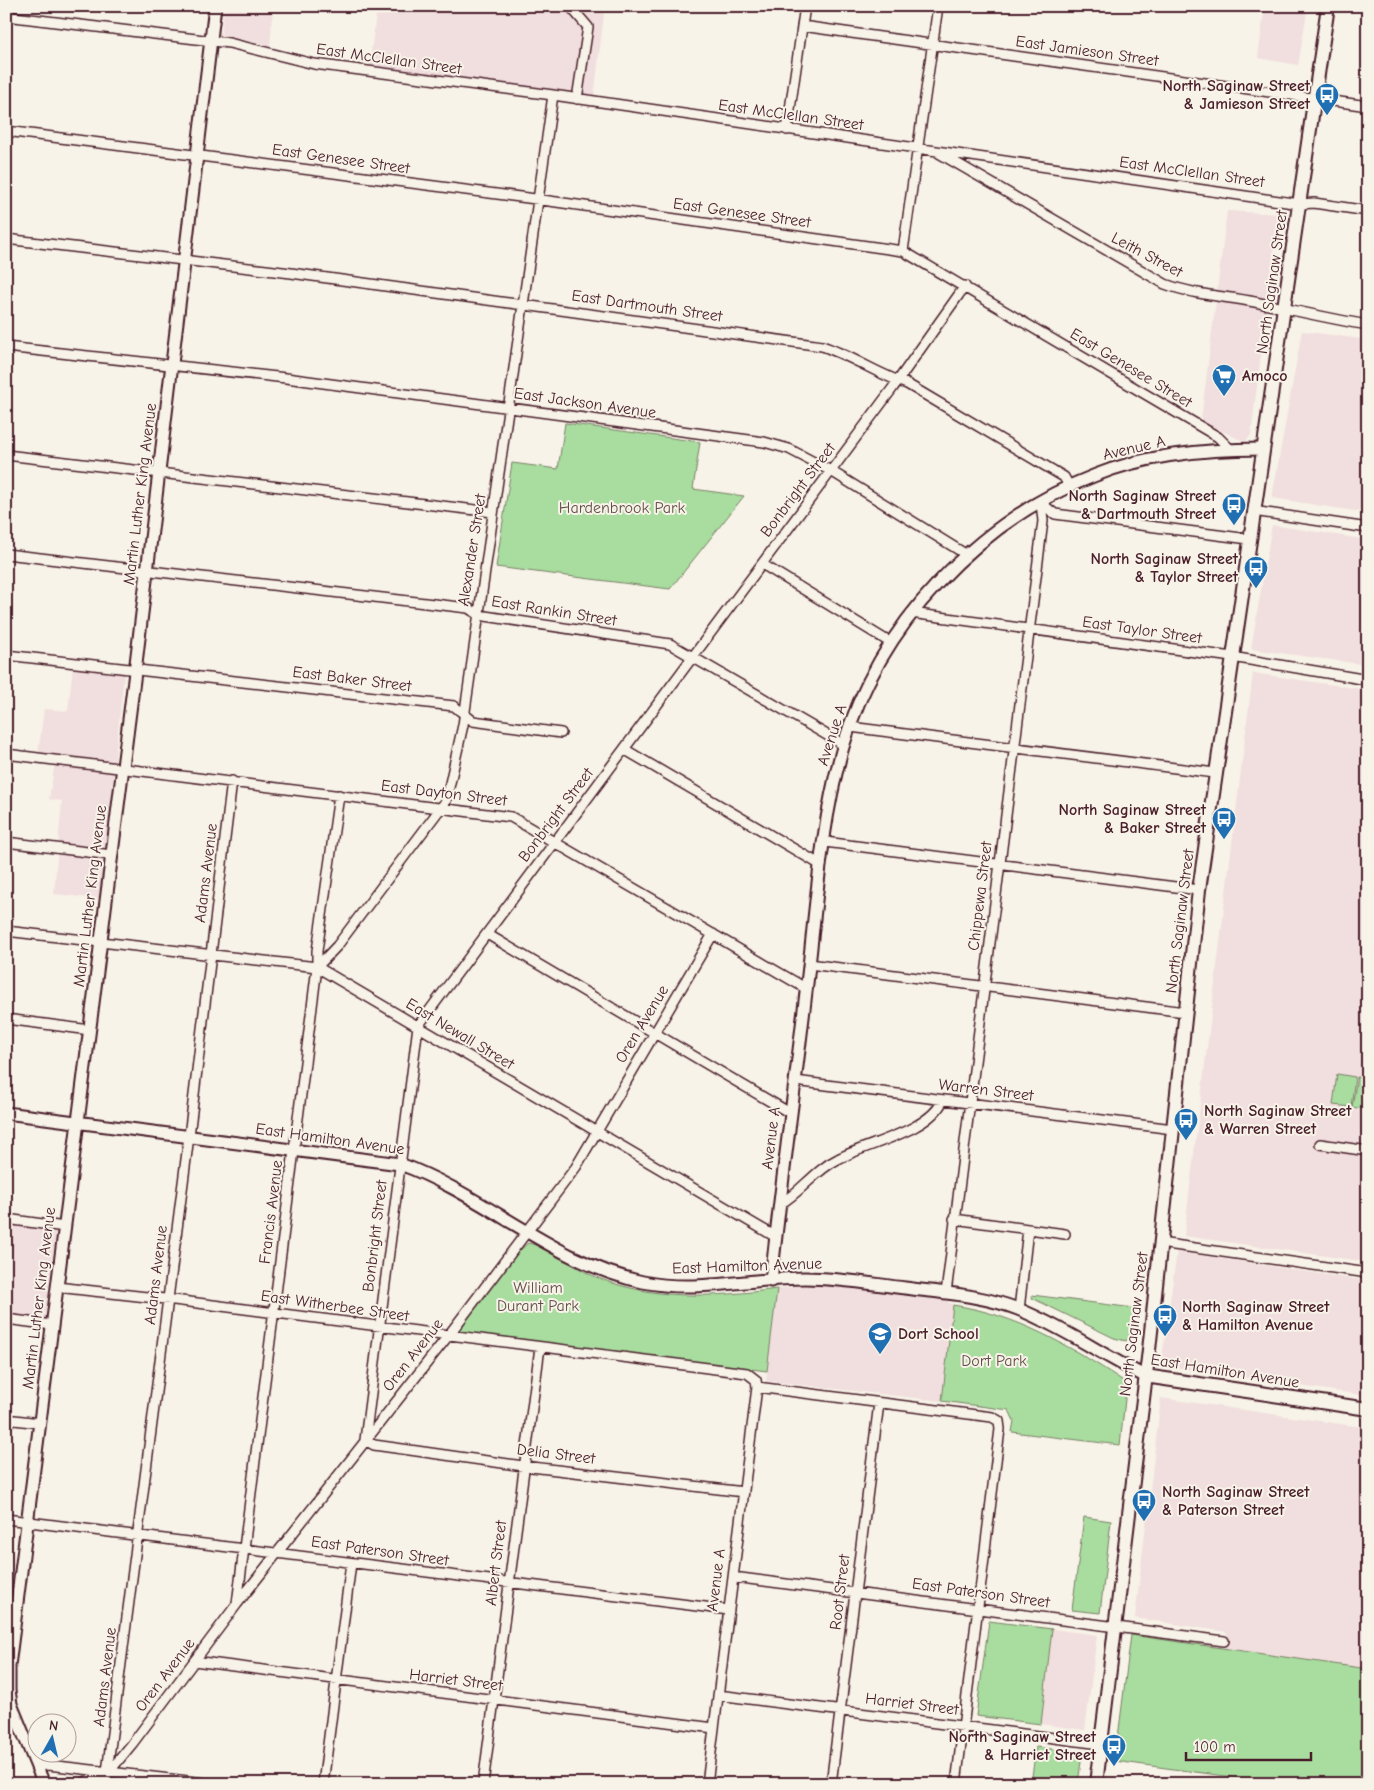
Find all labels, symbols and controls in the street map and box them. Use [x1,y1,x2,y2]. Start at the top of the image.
street label: East Jamieson Street [1014,32,1160,70]
street label: East McClellan Street [315,40,463,78]
place label: North Saginaw Street & Jamieson Street [1163,77,1311,113]
bus stop icon: North Saginaw Street & Jamieson Street [1314,82,1340,116]
street label: East McClellan Street [717,96,865,134]
street label: East Genesee Street [271,140,411,178]
street label: East McClellan Street [1118,153,1266,191]
street label: East Genesee Street [672,194,812,232]
street label: North Saginaw Street [1253,208,1291,355]
street label: Leith Street [1108,229,1186,281]
street label: East Dartmouth Street [570,286,724,326]
street label: East Genesee Street [1067,325,1196,412]
supermarket icon: Amoco [1211,363,1237,397]
place label: Amoco [1242,367,1288,385]
street label: East Jackson Avenue [513,384,657,422]
street label: Martin Luther King Avenue [120,402,160,586]
street label: Avenue A [1101,432,1167,464]
street label: Bonbright Street [757,439,839,540]
place label: North Saginaw Street & Dartmouth Street [1069,487,1217,523]
street label: Alexander Street [454,492,490,607]
bus stop icon: North Saginaw Street & Dartmouth Street [1221,492,1247,526]
park label: Hardenbrook Park [559,499,685,517]
place label: North Saginaw Street & Taylor Street [1091,550,1239,586]
bus stop icon: North Saginaw Street & Taylor Street [1243,555,1269,589]
street label: East Rankin Street [490,592,618,630]
street label: East Taylor Street [1081,613,1203,647]
street label: East Baker Street [291,663,413,695]
street label: Avenue A [814,702,850,768]
street label: Bonbright Street [515,764,597,865]
street label: East Dayton Street [380,776,508,810]
place label: North Saginaw Street & Baker Street [1059,801,1207,837]
street label: Martin Luther King Avenue [70,804,110,988]
bus stop icon: North Saginaw Street & Baker Street [1211,806,1237,840]
street label: Adams Avenue [191,822,221,924]
street label: Chippewa Street [964,840,996,952]
street label: North Saginaw Street [1162,847,1198,994]
street label: Oren Avenue [612,982,672,1066]
street label: East Newall Street [403,995,518,1074]
street label: Warren Street [937,1075,1035,1105]
place label: North Saginaw Street & Warren Street [1204,1102,1352,1138]
street label: Avenue A [758,1105,784,1171]
bus stop icon: North Saginaw Street & Warren Street [1173,1107,1199,1141]
street label: East Hamilton Avenue [254,1120,406,1158]
street label: Francis Avenue [256,1159,286,1265]
street label: Bonbright Street [359,1179,391,1293]
street label: Martin Luther King Avenue [19,1206,59,1390]
street label: Adams Avenue [141,1224,171,1326]
street label: North Saginaw Street [1116,1250,1152,1397]
street label: East Hamilton Avenue [672,1254,822,1278]
park label: William Durant Park [497,1279,579,1315]
street label: East Witherbee Street [260,1287,411,1325]
place label: North Saginaw Street & Hamilton Avenue [1182,1298,1330,1334]
bus stop icon: North Saginaw Street & Hamilton Avenue [1152,1303,1178,1337]
street label: Oren Avenue [379,1315,447,1395]
school or university icon: Dort School [867,1321,893,1355]
place label: Dort School [898,1325,979,1343]
street label: East Hamilton Avenue [1149,1350,1301,1392]
park label: Dort Park [961,1352,1027,1370]
street label: Delia Street [516,1440,597,1468]
place label: North Saginaw Street & Paterson Street [1162,1483,1310,1519]
bus stop icon: North Saginaw Street & Paterson Street [1131,1488,1157,1522]
street label: Albert Street [482,1519,510,1607]
street label: East Paterson Street [310,1532,450,1570]
street label: Avenue A [703,1547,729,1613]
street label: Root Street [826,1553,854,1631]
street label: East Paterson Street [911,1574,1051,1612]
street label: Adams Avenue [90,1626,120,1728]
street label: Oren Avenue [132,1635,198,1715]
street label: Harriet Street [408,1665,504,1695]
street label: Harriet Street [864,1689,960,1719]
north arrow [28,1712,78,1762]
text: N [48,1717,59,1735]
place label: North Saginaw Street & Harriet Street [949,1728,1097,1764]
scale bar [1186,1730,1312,1762]
bus stop icon: North Saginaw Street & Harriet Street [1101,1733,1127,1767]
text: 100 m [1194,1738,1236,1756]

